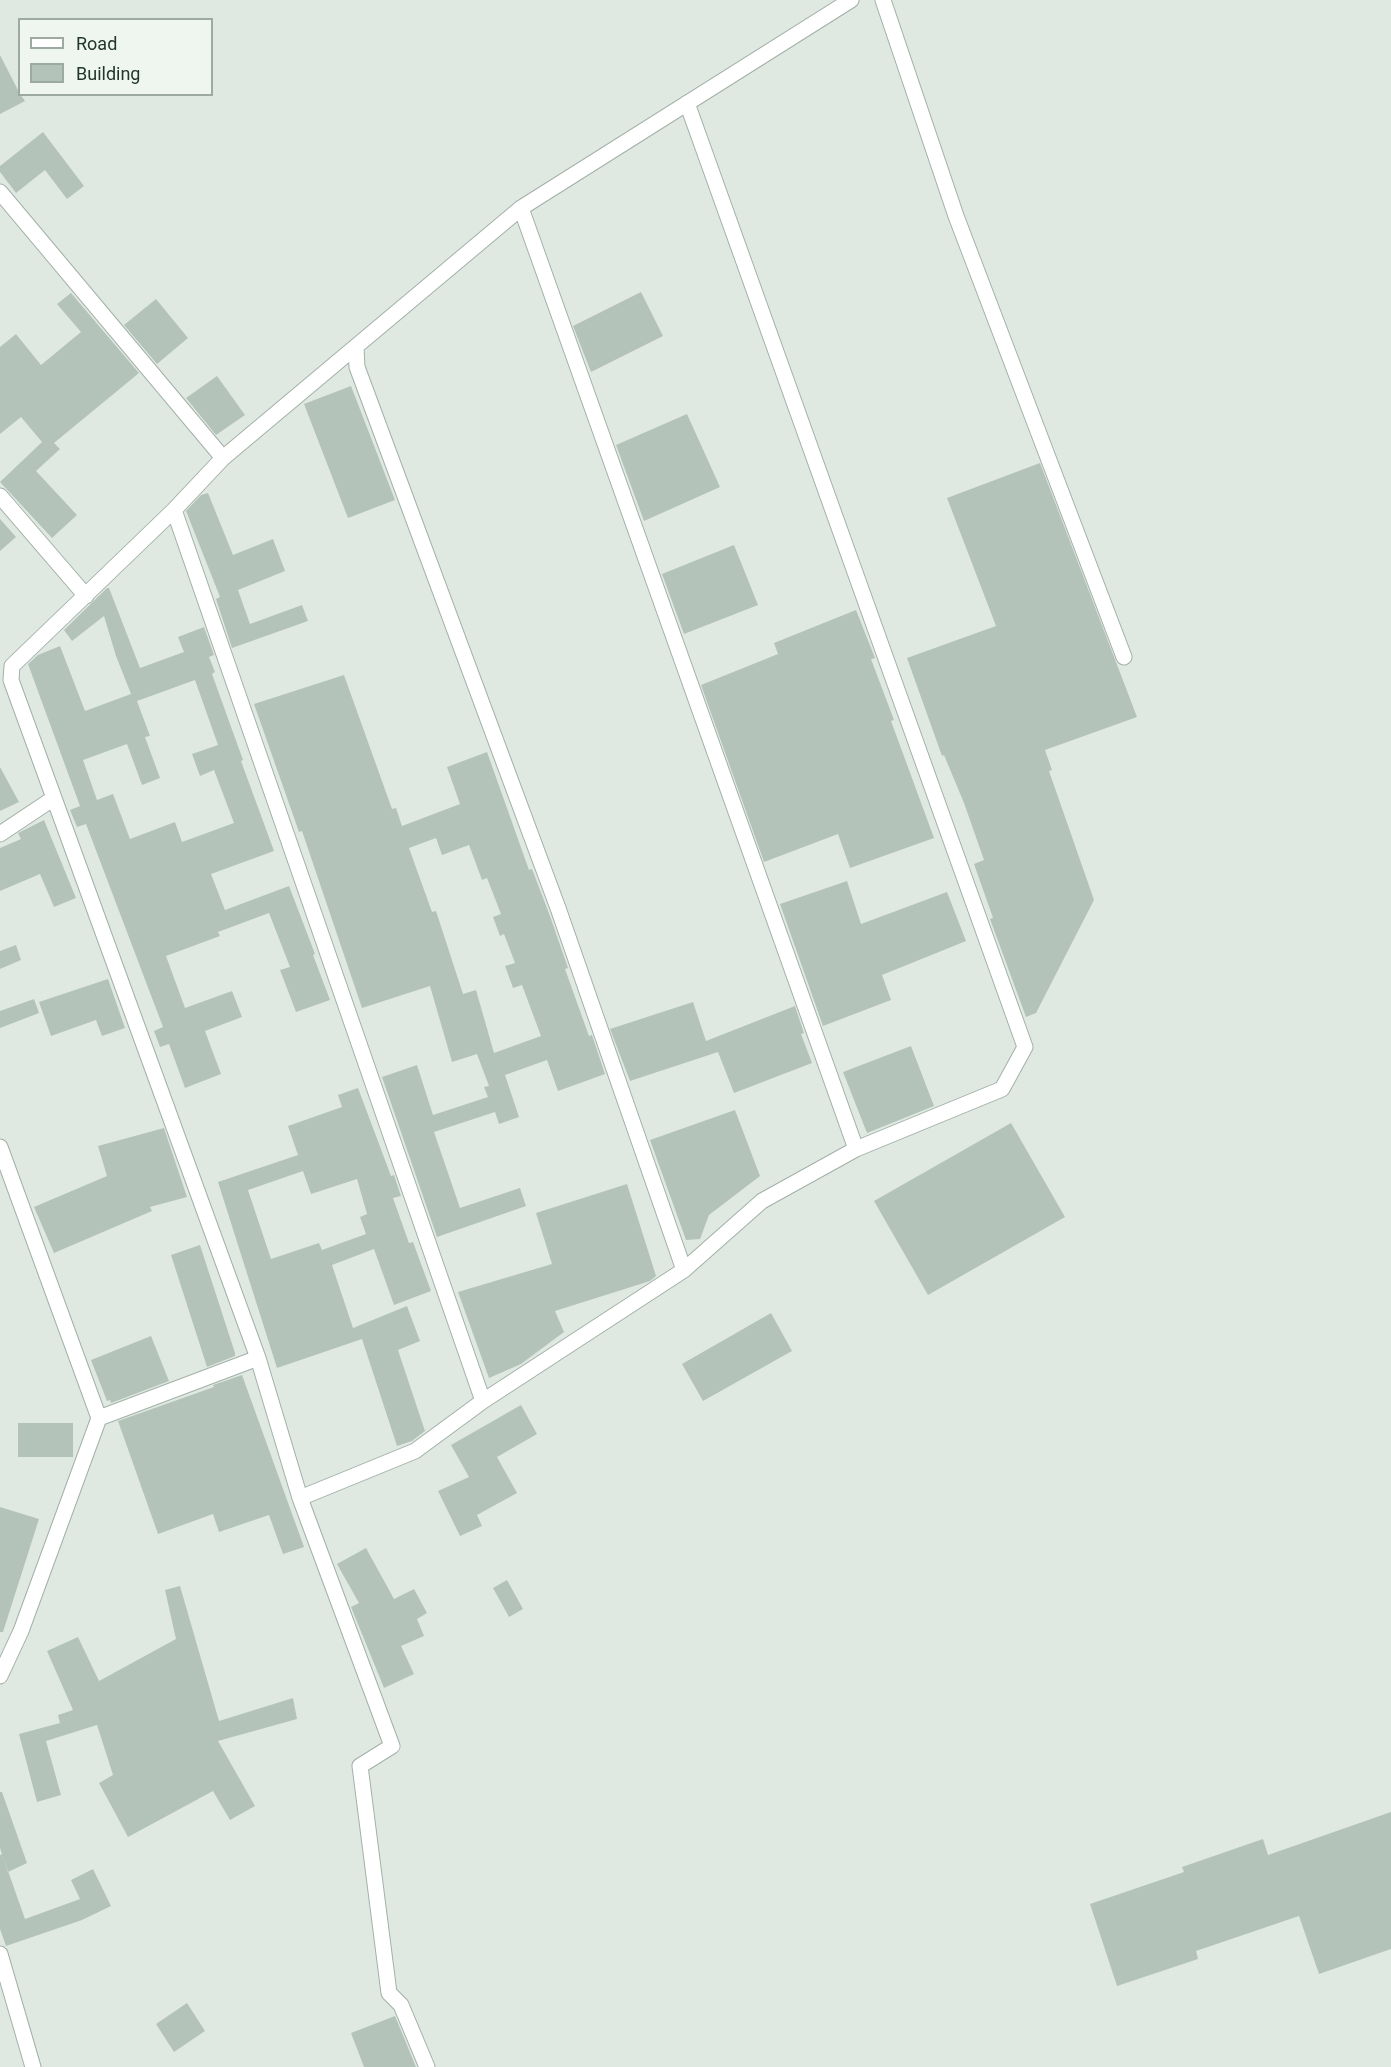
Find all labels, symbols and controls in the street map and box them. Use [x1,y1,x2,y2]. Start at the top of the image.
legend [18,18,213,96]
text: Road [76,33,117,54]
text: Building [76,63,140,84]

